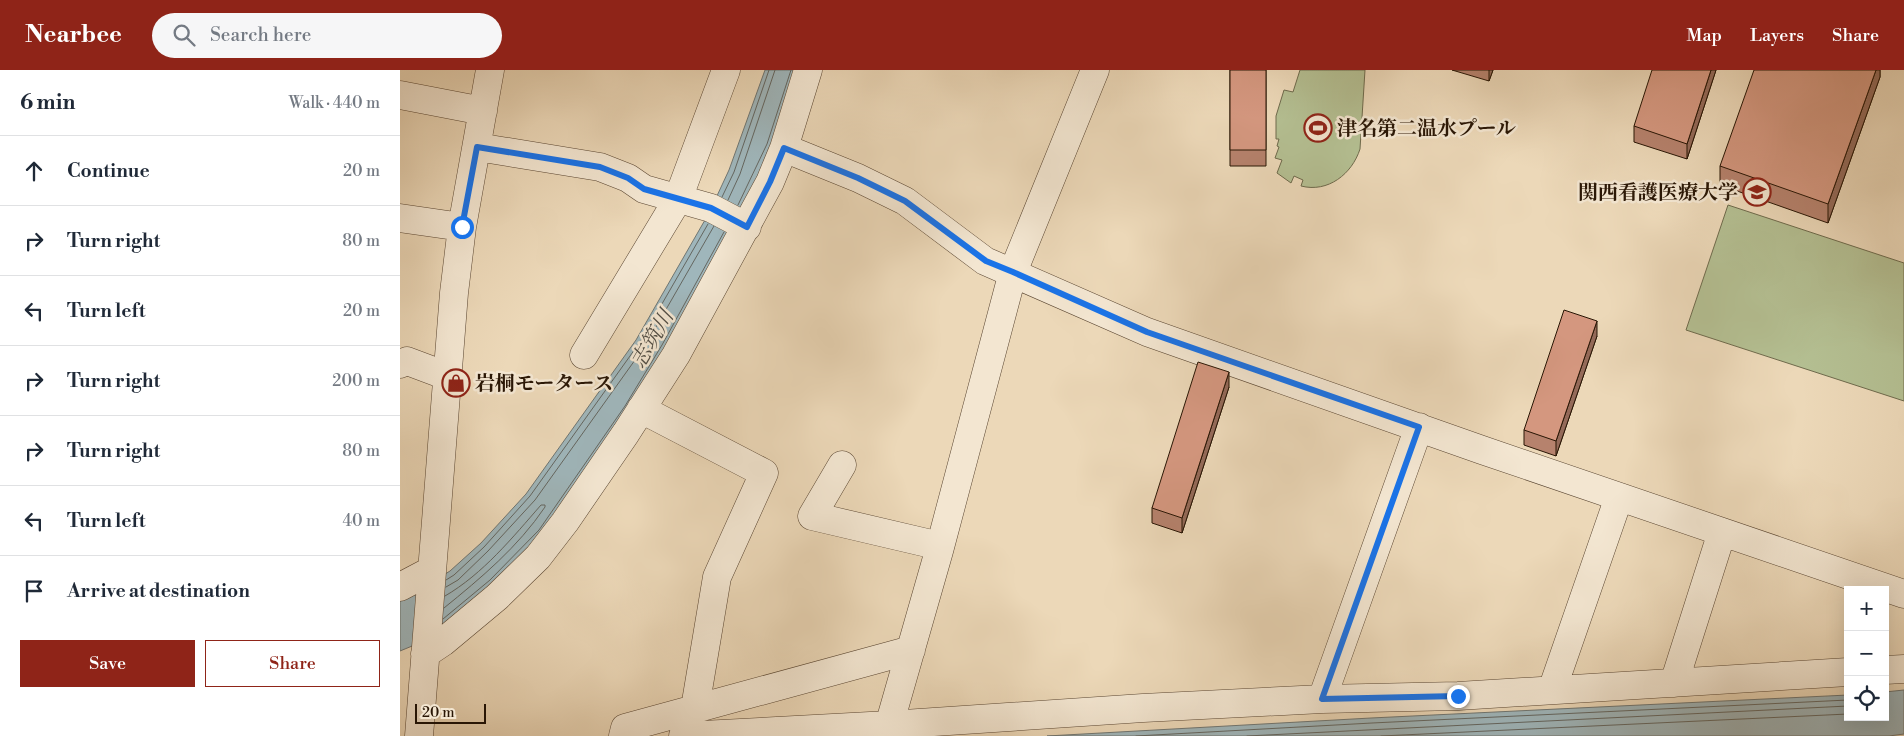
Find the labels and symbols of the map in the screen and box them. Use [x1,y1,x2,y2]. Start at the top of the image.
sports icon: 津名第二温水プール [1303,113,1333,143]
place label: 津名第二温水プール [1337,117,1516,142]
school or university icon: 関西看護医療大学 [1742,177,1772,207]
place label: 関西看護医療大学 [1578,181,1738,206]
route start [451,216,474,239]
water label: 志筑川 [626,304,681,373]
shop icon: 岩桐モータース [441,368,471,398]
place label: 岩桐モータース [475,372,613,397]
route end [1447,685,1470,708]
scale bar [415,701,486,724]

